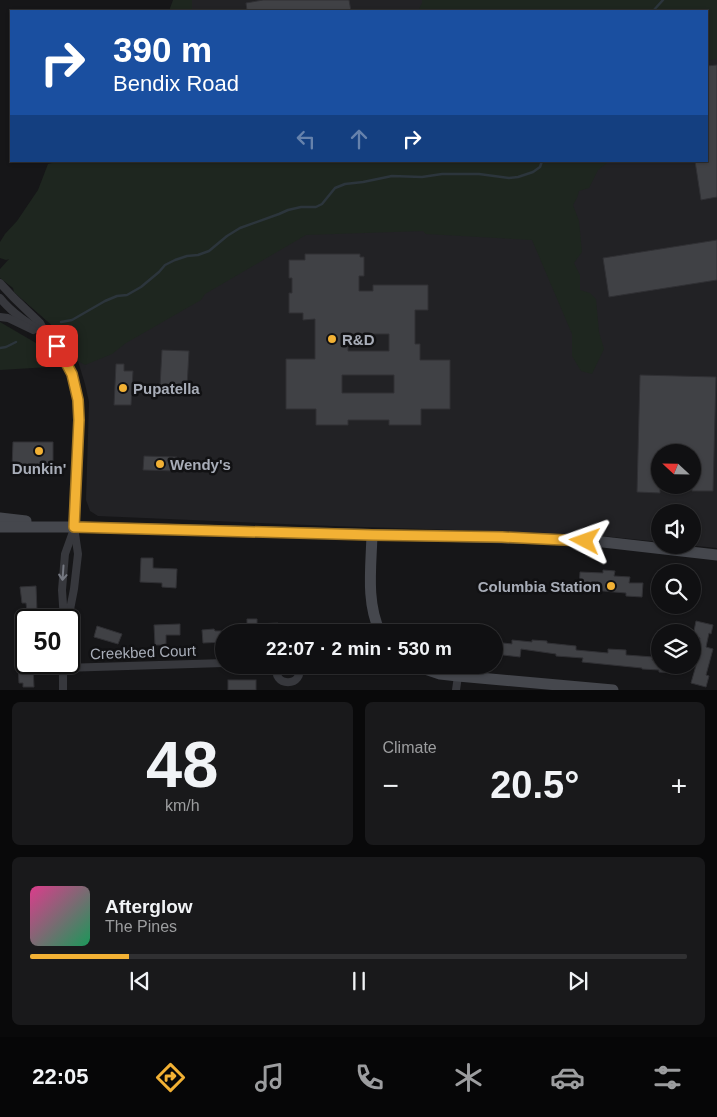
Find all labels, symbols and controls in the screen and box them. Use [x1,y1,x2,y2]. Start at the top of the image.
icon: right [30,30,95,95]
text: 390 m [113,30,212,69]
text: Bendix Road [113,71,239,96]
icon: left [292,125,320,153]
icon: ahead [345,125,373,153]
icon: right [398,125,426,153]
pin [36,325,78,367]
place label: R&D [342,331,375,348]
icon: arrive [43,332,71,360]
marker: R&D [326,333,338,345]
place label: Pupatella [133,380,200,397]
marker: Pupatella [117,382,129,394]
north arrow [651,444,701,494]
map controls [651,444,701,674]
marker: Dunkin' [33,445,45,457]
place label: Wendy's [170,456,231,473]
marker: Wendy's [154,458,166,470]
place label: Dunkin' [12,460,66,477]
button: sound [651,504,701,554]
position arrow [558,514,610,566]
button: search [651,564,701,614]
one-way arrow [58,565,68,581]
place label: Columbia Station [478,578,601,595]
marker: Columbia Station [605,580,617,592]
speed limit sign: 50 [15,609,80,674]
button: layers [651,624,701,674]
text: 22:07 · 2 min · 530 m [266,638,452,659]
street label: Creekbed Court [90,642,197,662]
text: 48 [146,728,218,801]
text: Climate [383,739,437,756]
text: 20.5° [490,764,579,806]
text: − [383,770,399,801]
text: + [671,770,687,801]
text: km/h [165,797,200,814]
text: Afterglow [105,896,193,917]
text: The Pines [105,918,177,935]
icon: previous [126,967,154,995]
icon: pause [345,967,373,995]
icon: next [564,967,592,995]
icon: directions [153,1060,188,1095]
icon: music [252,1060,287,1095]
icon: phone [352,1060,387,1095]
icon: climate [451,1060,486,1095]
icon: car [550,1060,585,1095]
icon: filters [650,1060,685,1095]
text: 22:05 [32,1064,88,1089]

